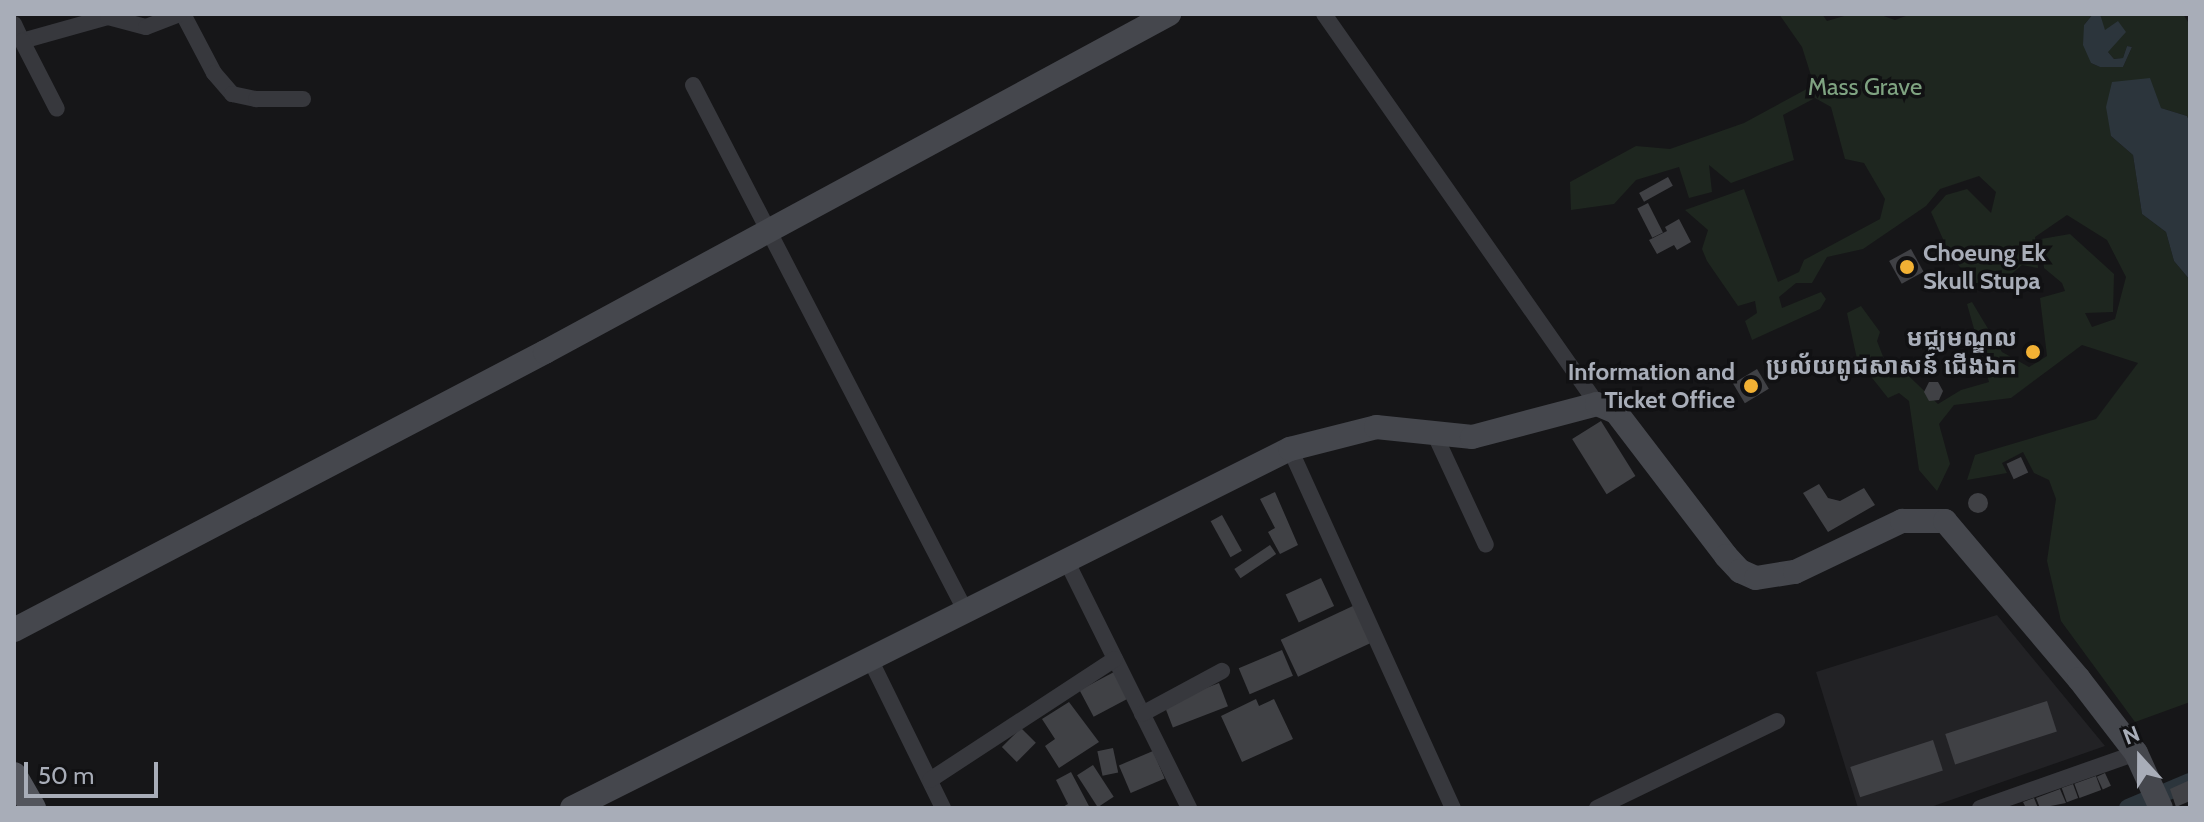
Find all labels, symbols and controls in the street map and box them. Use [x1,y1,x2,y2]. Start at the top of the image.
park label: Mass Grave [1808,73,1922,101]
place label: Choeung Ek Skull Stupa [1923,239,2046,295]
marker: Choeung Ek Skull Stupa [1898,258,1916,276]
place label: មជ្ឈមណ្ឌល ប្រល័យពូជសាសន៍ ជើងឯក [1766,324,2017,380]
marker: មជ្ឈមណ្ឌល ប្រល័យពូជសាសន៍ ជើងឯក [2024,343,2042,361]
place label: Information and Ticket Office [1568,358,1735,414]
marker: Information and Ticket Office [1742,377,1760,395]
north arrow [2100,718,2180,798]
text: N [2119,720,2143,751]
scale bar [28,746,162,796]
text: 50 m [38,761,94,790]

